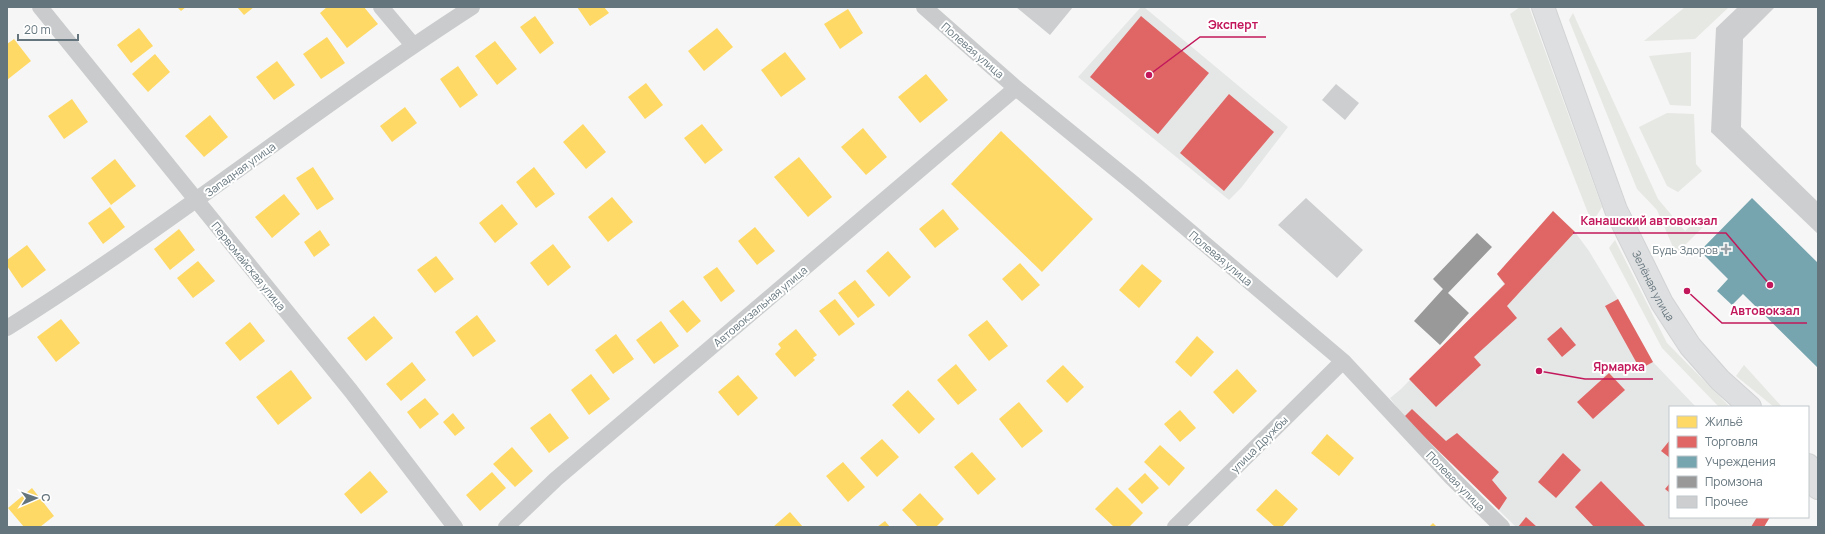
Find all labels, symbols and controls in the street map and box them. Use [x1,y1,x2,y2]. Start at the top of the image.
callout: Эксперт [1200,13,1266,37]
scale bar [18,16,78,42]
text: Эксперт [1208,16,1259,33]
street label: Полевая улица [939,19,1007,81]
text: 20 m [24,21,51,38]
street label: Западная улица [202,138,278,200]
callout: Канашский автовокзал [1573,209,1726,233]
text: Канашский автовокзал [1580,212,1718,229]
street label: Первомайская улица [209,219,289,313]
street label: Полевая улица [1186,227,1256,289]
place label: Будь Здоров [1653,242,1718,257]
marker: Будь Здоров [1721,244,1731,254]
street label: Зелёная улица [1629,247,1679,323]
street label: Автовокзальная улица [710,262,810,350]
callout: Автовокзал [1722,299,1807,323]
text: Автовокзал [1730,302,1800,319]
callout: Ярмарка [1585,355,1653,379]
text: Ярмарка [1593,358,1645,375]
legend [1669,406,1809,518]
street label: улица Дружбы [1227,412,1291,476]
text: Жильё [1705,413,1743,430]
text: Торговля [1705,433,1758,450]
street label: Полевая улица [1423,448,1489,514]
text: Учреждения [1705,453,1776,470]
text: Промзона [1705,473,1763,490]
north arrow [16,478,56,518]
text: С [39,493,54,502]
text: Прочее [1705,493,1748,510]

